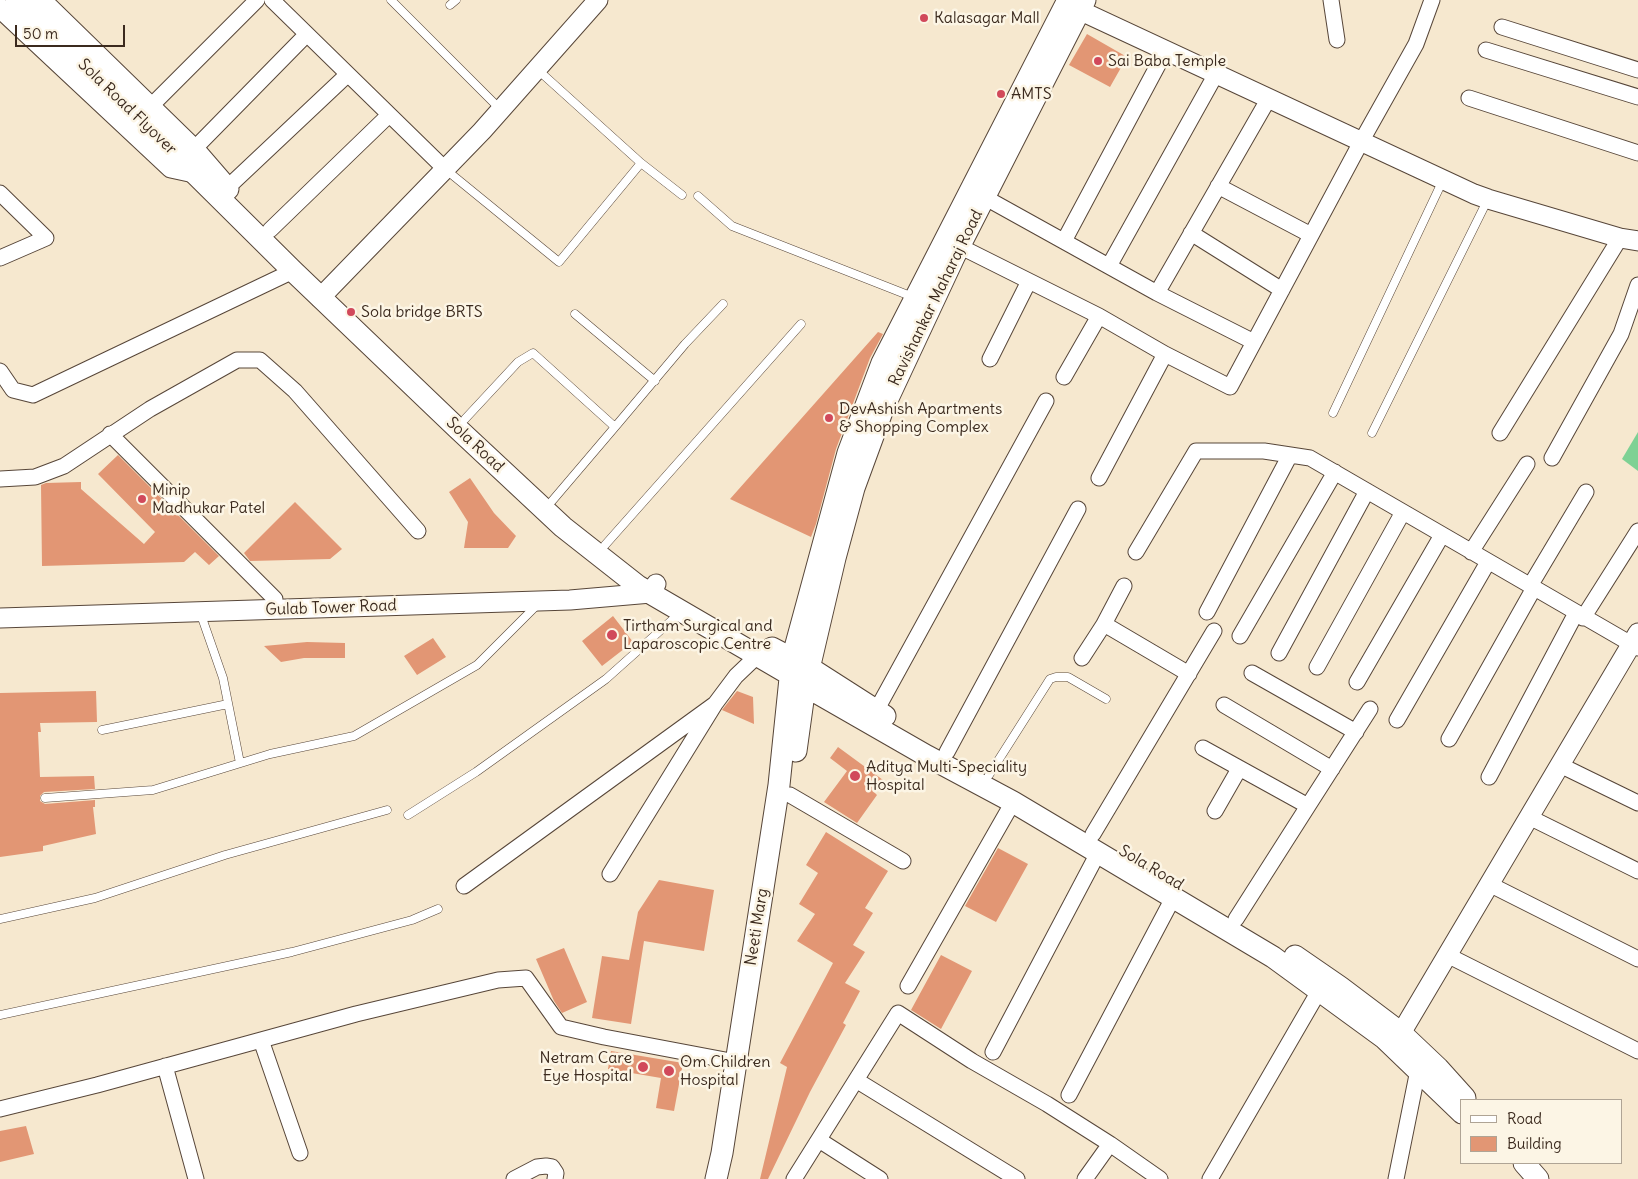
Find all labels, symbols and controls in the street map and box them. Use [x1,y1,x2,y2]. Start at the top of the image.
place label: Kalasagar Mall [934,8,1040,28]
marker: Kalasagar Mall [918,12,930,24]
scale bar [18,15,128,47]
text: 50 m [23,24,58,43]
place label: Sai Baba Temple [1108,51,1226,71]
street label: Sola Road Flyover [74,55,180,159]
marker: Sai Baba Temple [1092,55,1104,67]
place label: AMTS [1011,84,1052,104]
marker: AMTS [995,88,1007,100]
street label: Ravishankar Maharaj Road [885,207,987,389]
place label: Sola bridge BRTS [361,302,483,322]
marker: Sola bridge BRTS [345,306,357,318]
place label: DevAshish Apartments & Shopping Complex [839,399,1002,437]
marker: DevAshish Apartments & Shopping Complex [823,412,835,424]
street label: Sola Road [442,413,508,477]
place label: Minip Madhukar Patel [152,480,265,518]
marker: Minip Madhukar Patel [136,493,148,505]
street label: Gulab Tower Road [265,596,397,620]
place label: Tirtham Surgical and Laparoscopic Centre [623,616,773,654]
marker: Tirtham Surgical and Laparoscopic Centre [605,628,619,642]
place label: Aditya Multi-Speciality Hospital [866,757,1027,795]
marker: Aditya Multi-Speciality Hospital [848,769,862,783]
street label: Sola Road [1115,841,1187,895]
street label: Neeti Marg [741,887,773,967]
place label: Netram Care Eye Hospital [540,1048,632,1086]
place label: Om Children Hospital [680,1052,770,1090]
marker: Netram Care Eye Hospital [636,1060,650,1074]
marker: Om Children Hospital [662,1064,676,1078]
legend [1460,1099,1623,1164]
text: Road [1507,1109,1542,1128]
text: Building [1507,1134,1562,1153]

